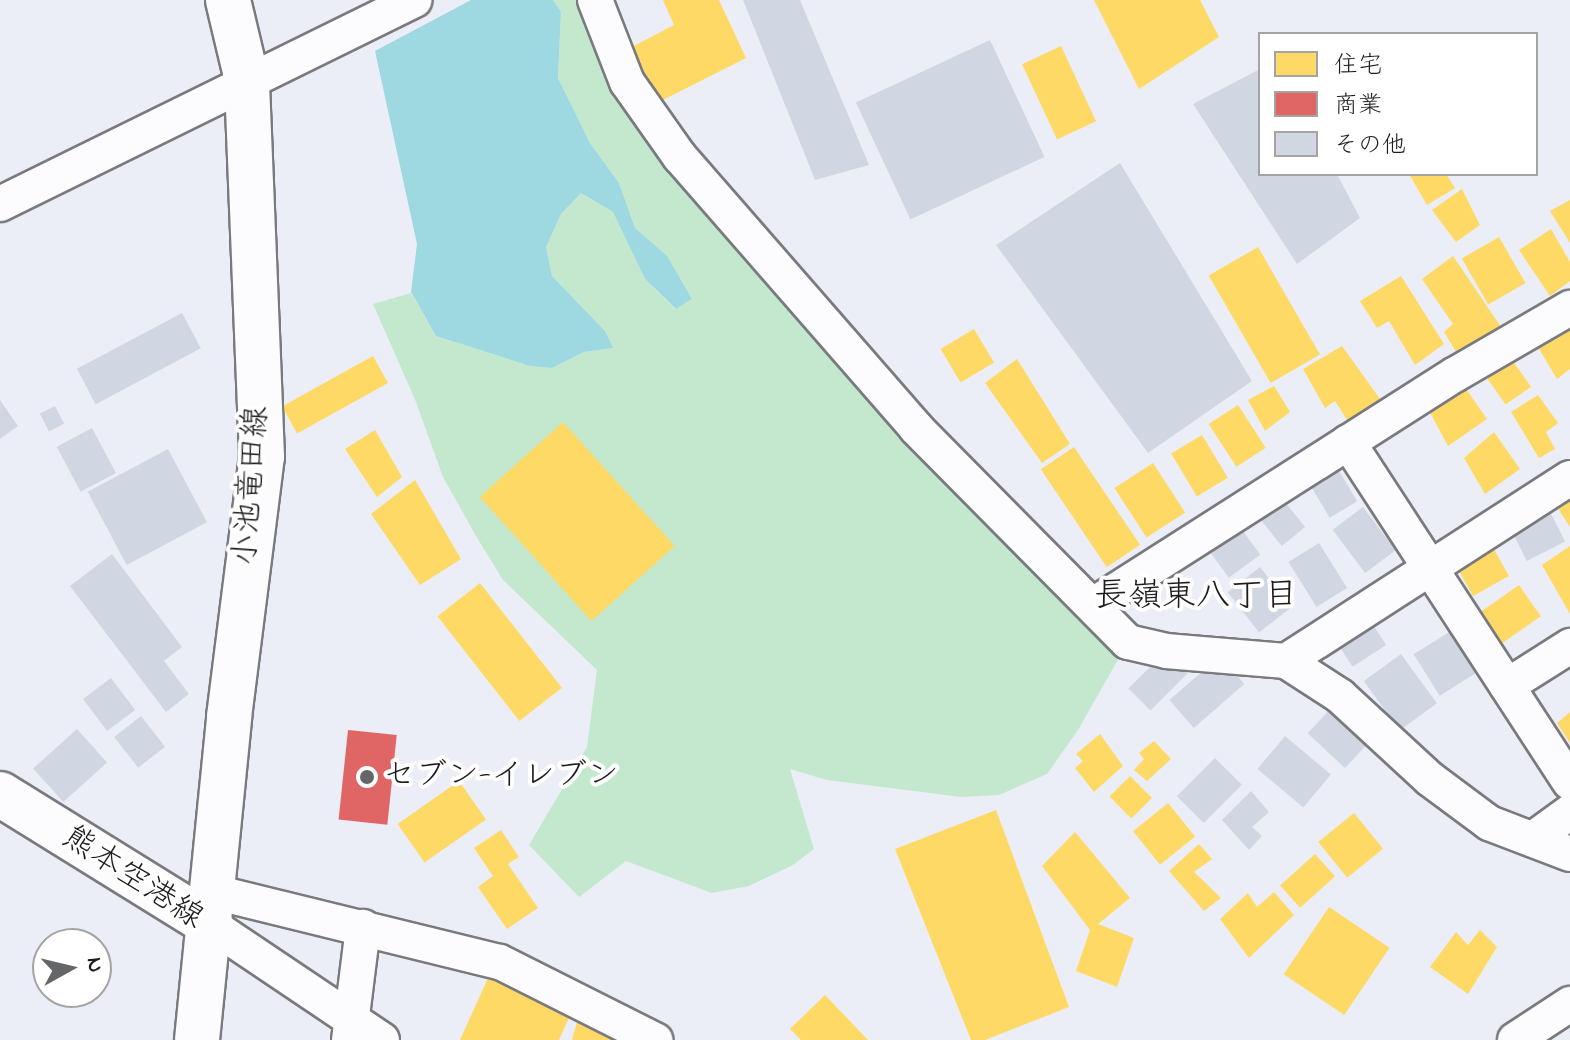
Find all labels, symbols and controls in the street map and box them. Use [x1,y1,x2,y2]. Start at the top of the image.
legend [1258,32,1538,176]
text: 住宅 [1334,49,1382,84]
text: 商業 [1334,89,1382,124]
text: その他 [1334,129,1406,164]
street label: 小池竜田線 [228,405,278,567]
district label: 長嶺東八丁目 [1094,578,1298,618]
place label: セブン-イレブン [383,758,619,796]
marker: セブン-イレブン [358,768,376,786]
street label: 熊本空港線 [54,819,210,939]
north arrow [32,928,112,1008]
text: N [77,955,111,975]

